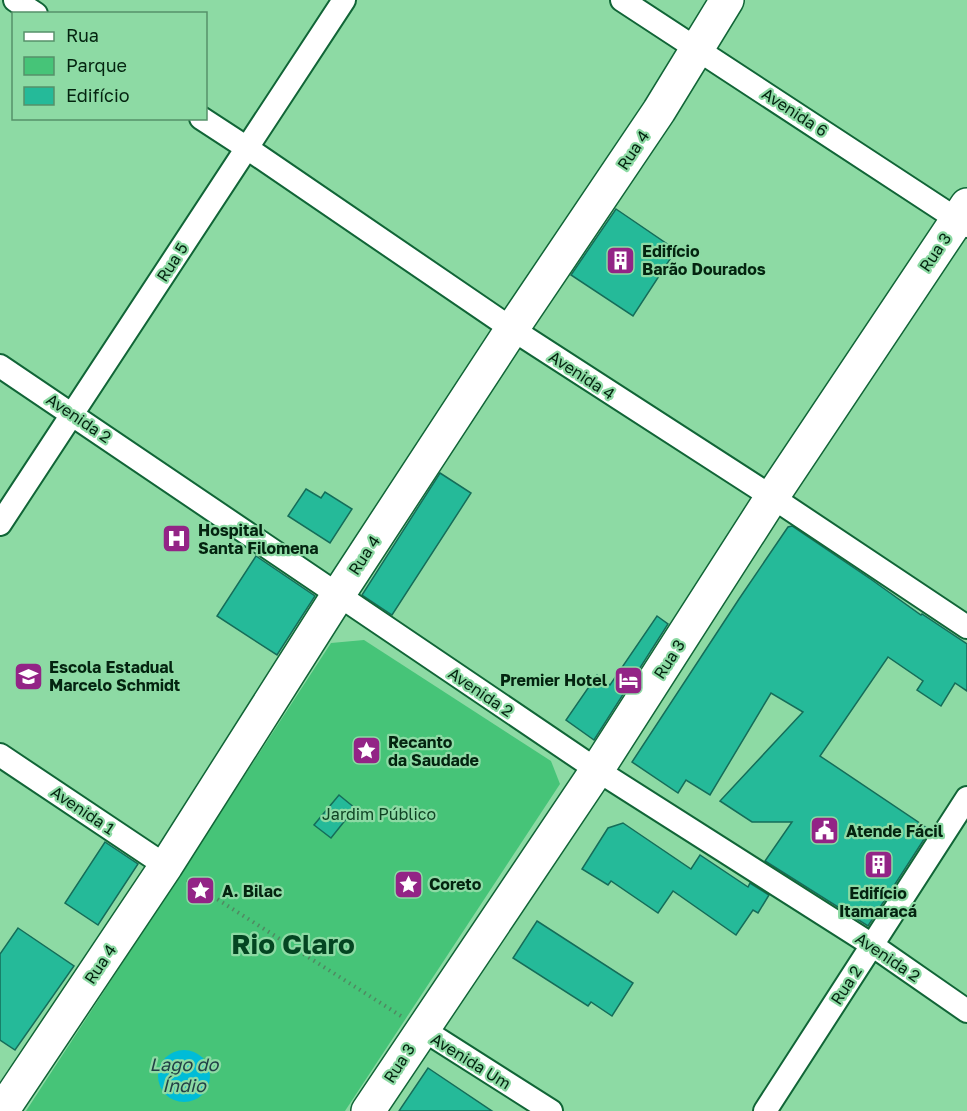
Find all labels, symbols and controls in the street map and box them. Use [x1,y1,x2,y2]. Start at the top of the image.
legend [12,12,207,120]
text: Rua [66,24,99,46]
text: Parque [66,54,127,76]
street label: Avenida 6 [758,83,832,141]
text: Edifício [66,84,130,106]
street label: Rua 4 [613,127,653,173]
street label: Rua 3 [915,229,955,275]
street label: Rua 5 [152,239,192,285]
place label: Edifício Barão Dourados [642,241,766,279]
building icon: Edifício Barão Dourados [605,244,637,276]
street label: Avenida 4 [545,346,619,404]
street label: Avenida 2 [43,389,115,447]
place label: Hospital Santa Filomena [198,520,319,558]
hospital icon: Hospital Santa Filomena [161,523,193,555]
street label: Rua 4 [344,532,384,578]
street label: Rua 3 [649,636,689,682]
place label: Escola Estadual Marcelo Schmidt [49,657,180,695]
school or university icon: Escola Estadual Marcelo Schmidt [12,660,44,692]
street label: Avenida 2 [445,663,517,721]
hotel icon: Premier Hotel [612,664,644,696]
place label: Premier Hotel [500,670,608,690]
place label: Recanto da Saudade [388,732,479,770]
place icon: Recanto da Saudade [351,735,383,767]
street label: Avenida 1 [47,781,119,839]
park label: Jardim Público [322,804,436,824]
public building icon: Atende Fácil [809,815,841,847]
place label: Atende Fácil [846,821,944,841]
building icon: Edifício Itamaracá [862,849,894,881]
place icon: Coreto [392,868,424,900]
place label: Coreto [429,874,482,894]
place icon: A. Bilac [185,875,217,907]
place label: A. Bilac [222,881,282,901]
place label: Edifício Itamaracá [839,883,917,921]
district label: Rio Claro [231,927,355,960]
street label: Avenida 2 [852,928,924,986]
street label: Rua 4 [80,941,120,987]
street label: Rua 2 [826,962,866,1008]
street label: Avenida Um [427,1029,515,1093]
street label: Rua 3 [379,1040,419,1086]
water label: Lago do Índio [150,1053,220,1096]

